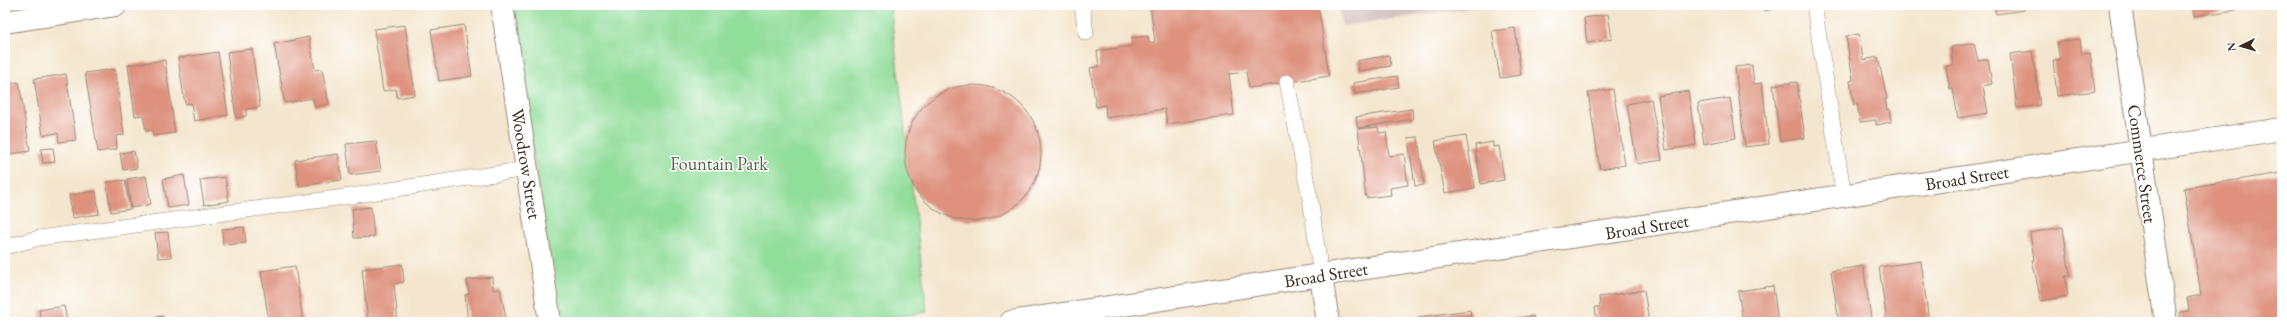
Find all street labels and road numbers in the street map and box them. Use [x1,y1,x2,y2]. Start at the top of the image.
street label: Commerce Street [2123,103,2162,225]
street label: Woodrow Street [506,107,547,221]
street label: Broad Street [1923,159,2011,195]
street label: Broad Street [1603,208,1691,244]
street label: Broad Street [1282,256,1370,292]

